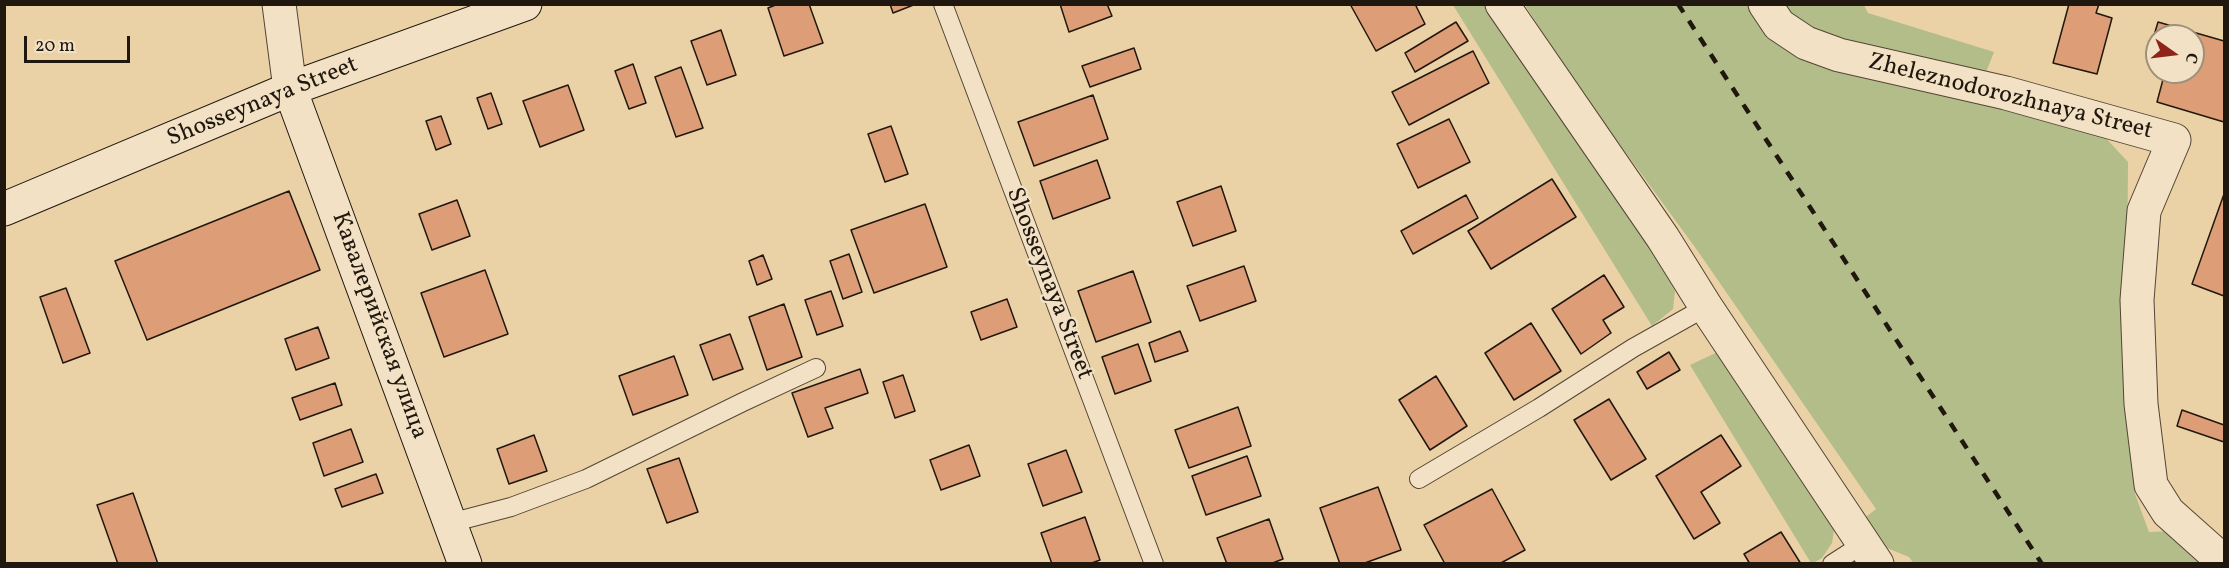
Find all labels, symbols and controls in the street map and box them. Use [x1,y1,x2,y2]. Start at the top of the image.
scale bar [27,24,134,62]
north arrow [2145,24,2205,84]
text: 20 m [35,34,75,59]
street label: Zheleznodorozhnaya Street [1865,49,2155,147]
text: С [2179,50,2202,66]
street label: Shosseynaya Street [163,52,363,154]
street label: Shosseynaya Street [998,184,1098,384]
street label: Кавалерийская улица [324,209,432,443]

